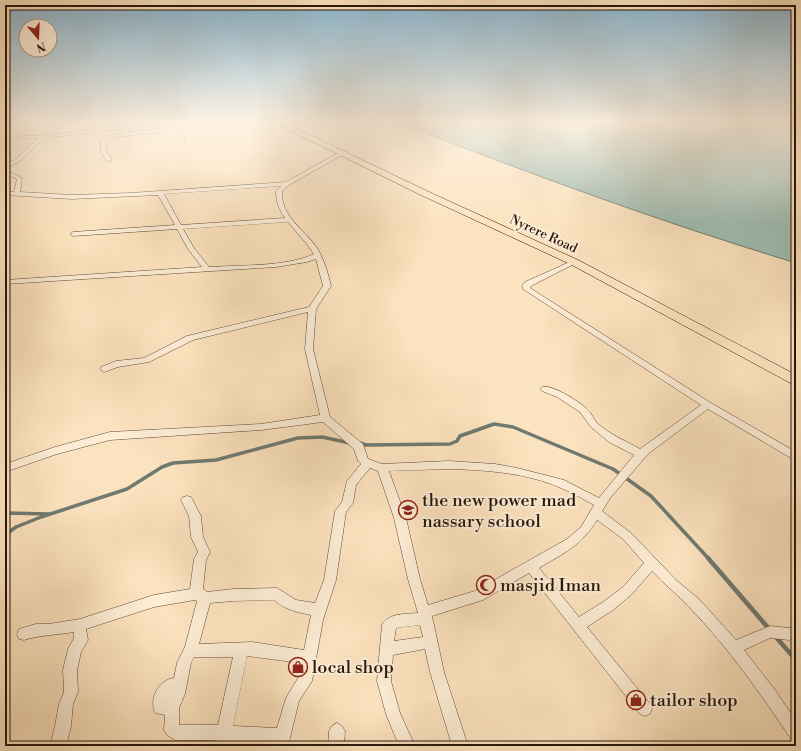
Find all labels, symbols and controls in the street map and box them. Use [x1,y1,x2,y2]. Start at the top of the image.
north arrow [18,18,58,58]
text: N [34,38,47,55]
street label: Nyrere Road [507,211,581,257]
place label: the new power mad nassary school [422,489,577,533]
school or university icon: the new power mad nassary school [397,499,419,521]
mosque icon: masjid Iman [475,574,497,596]
place label: masjid Iman [500,574,601,597]
shop icon: local shop [287,656,309,678]
place label: local shop [312,656,394,679]
shop icon: tailor shop [625,689,647,711]
place label: tailor shop [650,689,738,712]

